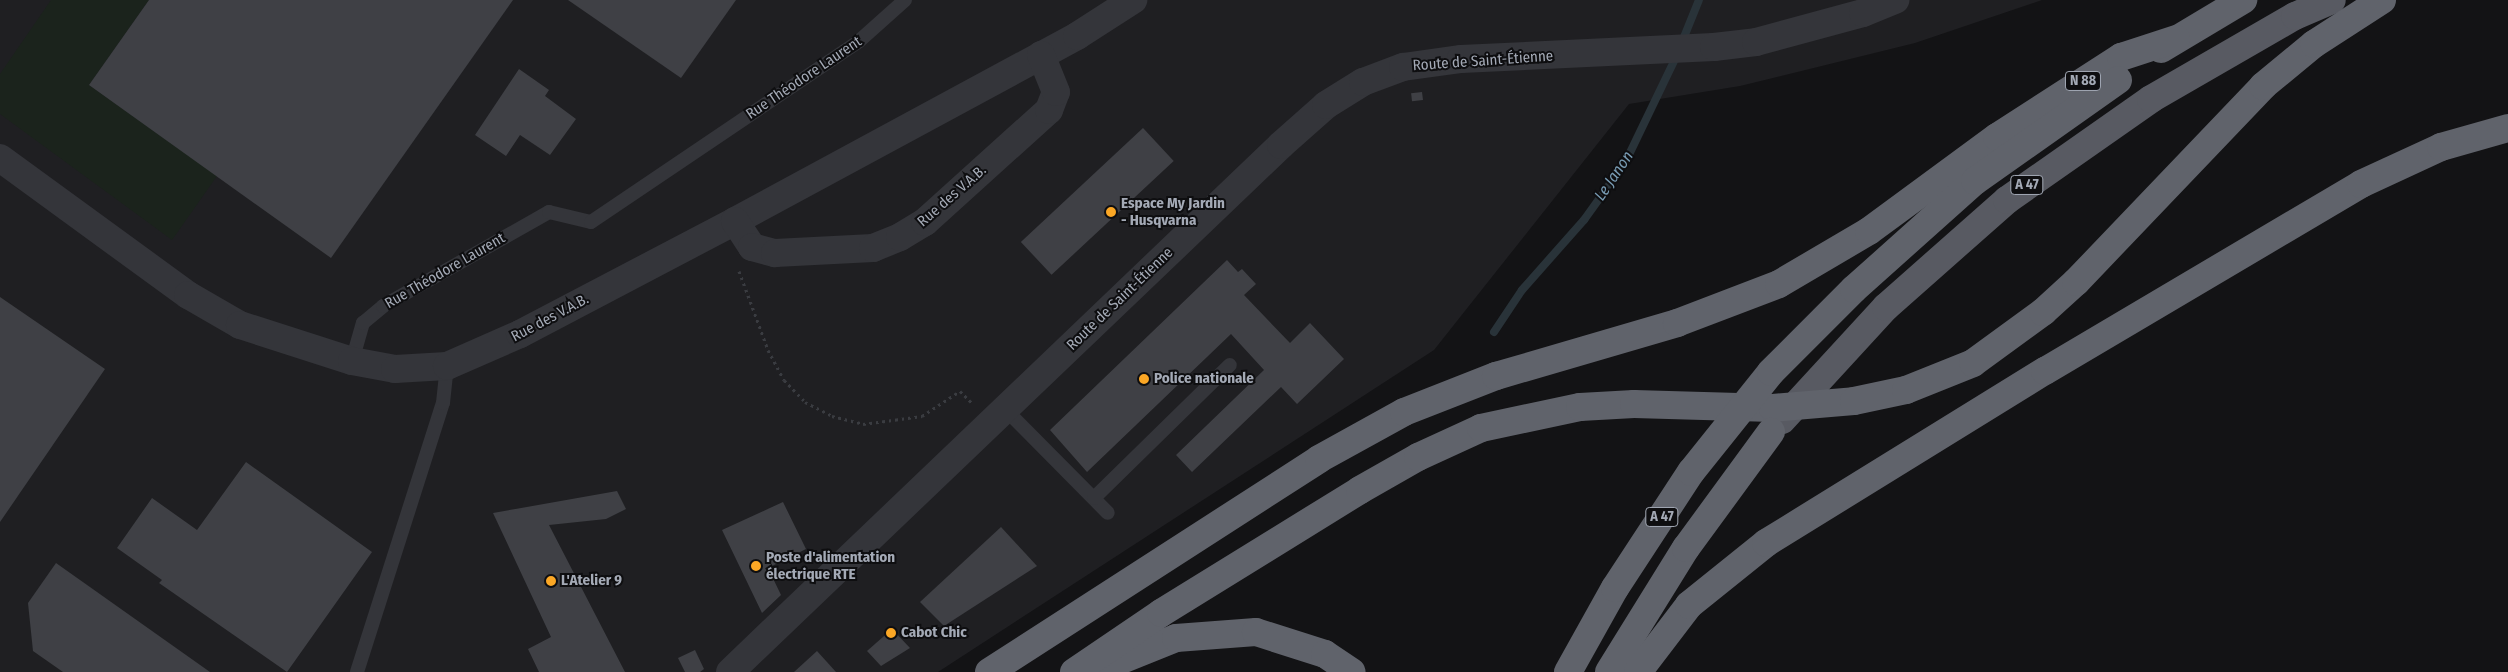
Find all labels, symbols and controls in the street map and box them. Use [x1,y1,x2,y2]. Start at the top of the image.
street label: Rue Théodore Laurent [743,33,865,123]
street label: Route de Saint-Étienne [1412,47,1554,75]
road number: N 88 [2064,70,2102,92]
water label: Le Janon [1590,148,1638,204]
street label: Rue des V.A.B. [914,161,990,231]
road number: A 47 [2010,174,2044,196]
place label: Espace My Jardin - Husqvarna [1121,194,1225,229]
marker: Espace My Jardin - Husqvarna [1105,206,1117,218]
street label: Rue Théodore Laurent [382,229,508,313]
street label: Route de Saint-Étienne [1063,244,1177,354]
street label: Rue des V.A.B. [508,290,592,346]
place label: Police nationale [1154,370,1254,388]
marker: Police nationale [1138,373,1150,385]
road number: A 47 [1644,506,1680,528]
place label: Poste d'alimentation électrique RTE [766,548,895,583]
marker: Poste d'alimentation électrique RTE [750,560,762,572]
place label: L'Atelier 9 [561,572,622,590]
marker: L'Atelier 9 [545,575,557,587]
place label: Cabot Chic [901,624,967,642]
marker: Cabot Chic [885,627,897,639]

